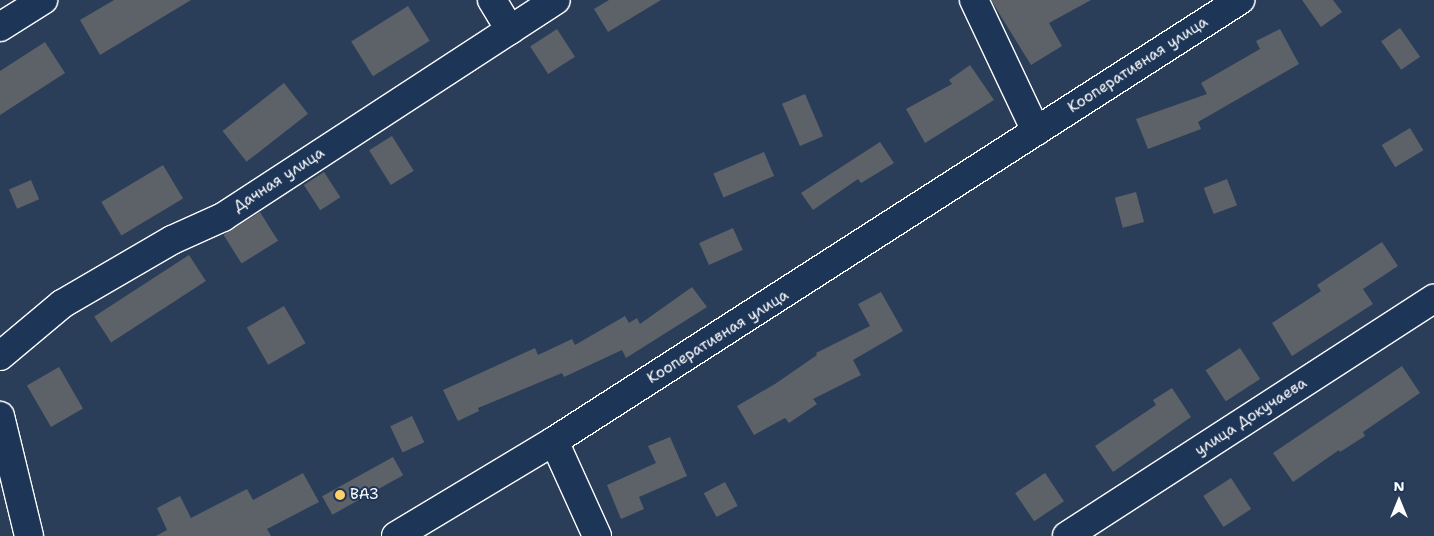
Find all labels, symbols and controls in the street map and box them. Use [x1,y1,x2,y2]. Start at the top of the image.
street label: Кооперативная улица [1065,13,1211,117]
street label: Дачная улица [230,144,328,216]
street label: Кооперативная улица [644,286,792,388]
street label: улица Докучаева [1192,374,1310,460]
north arrow [1374,476,1424,526]
text: N [1393,477,1405,495]
place label: ВАЗ [350,486,378,504]
marker: ВАЗ [334,489,346,501]

